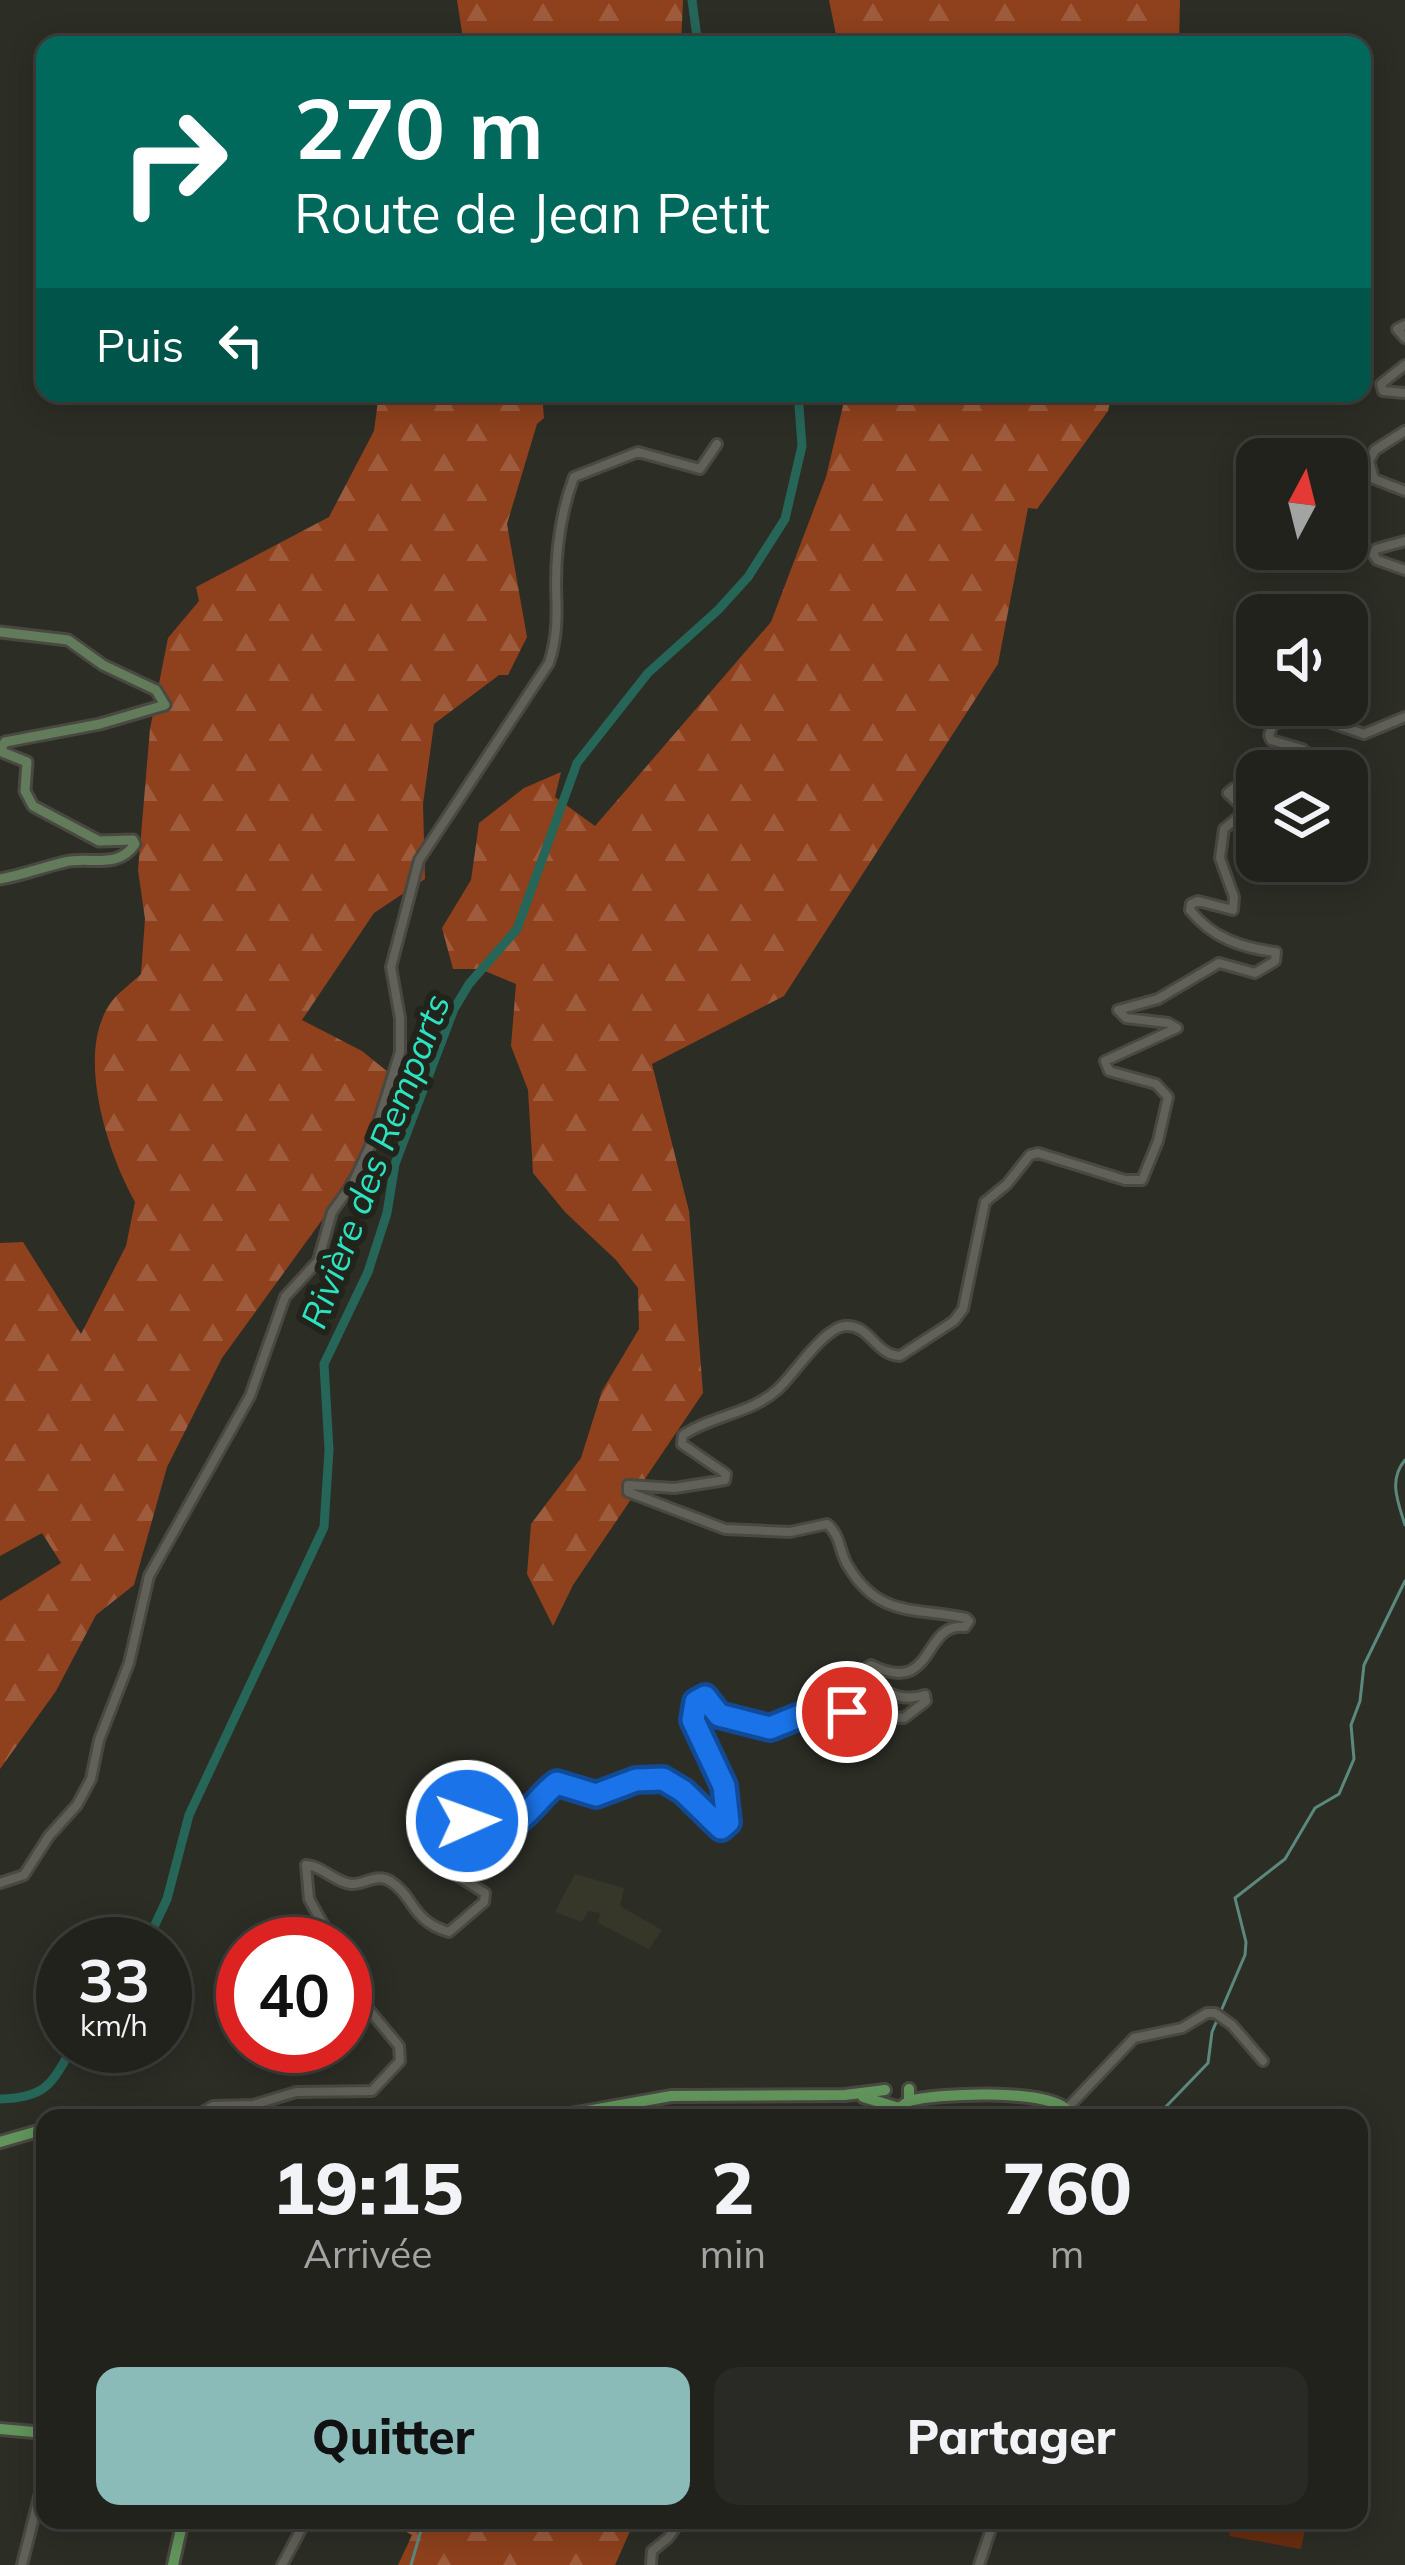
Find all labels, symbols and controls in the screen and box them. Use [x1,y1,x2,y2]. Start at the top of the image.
text: 270 m [294,75,544,180]
icon: right [96,84,252,240]
text: Route de Jean Petit [294,179,770,247]
icon: left [208,312,274,378]
text: Puis [96,317,184,373]
north arrow [1236,438,1368,570]
map controls [1236,438,1368,882]
button: sound [1236,594,1368,726]
button: layers [1236,750,1368,882]
water label: Rivière des Remparts [290,987,459,1334]
pin [796,1661,898,1763]
icon: arrive [814,1679,880,1745]
position arrow [404,1758,530,1884]
speed limit sign: 40 [216,1917,372,2073]
text: 33 [78,1942,150,2017]
text: km/h [80,2006,148,2044]
text: 19:15 [272,2142,464,2232]
text: 2 [711,2142,755,2232]
text: 760 [1002,2142,1132,2232]
text: Arrivée [303,2229,432,2278]
text: min [700,2229,766,2278]
text: m [1050,2229,1084,2278]
button: Quitter [96,2367,690,2505]
button: Partager [714,2367,1308,2505]

